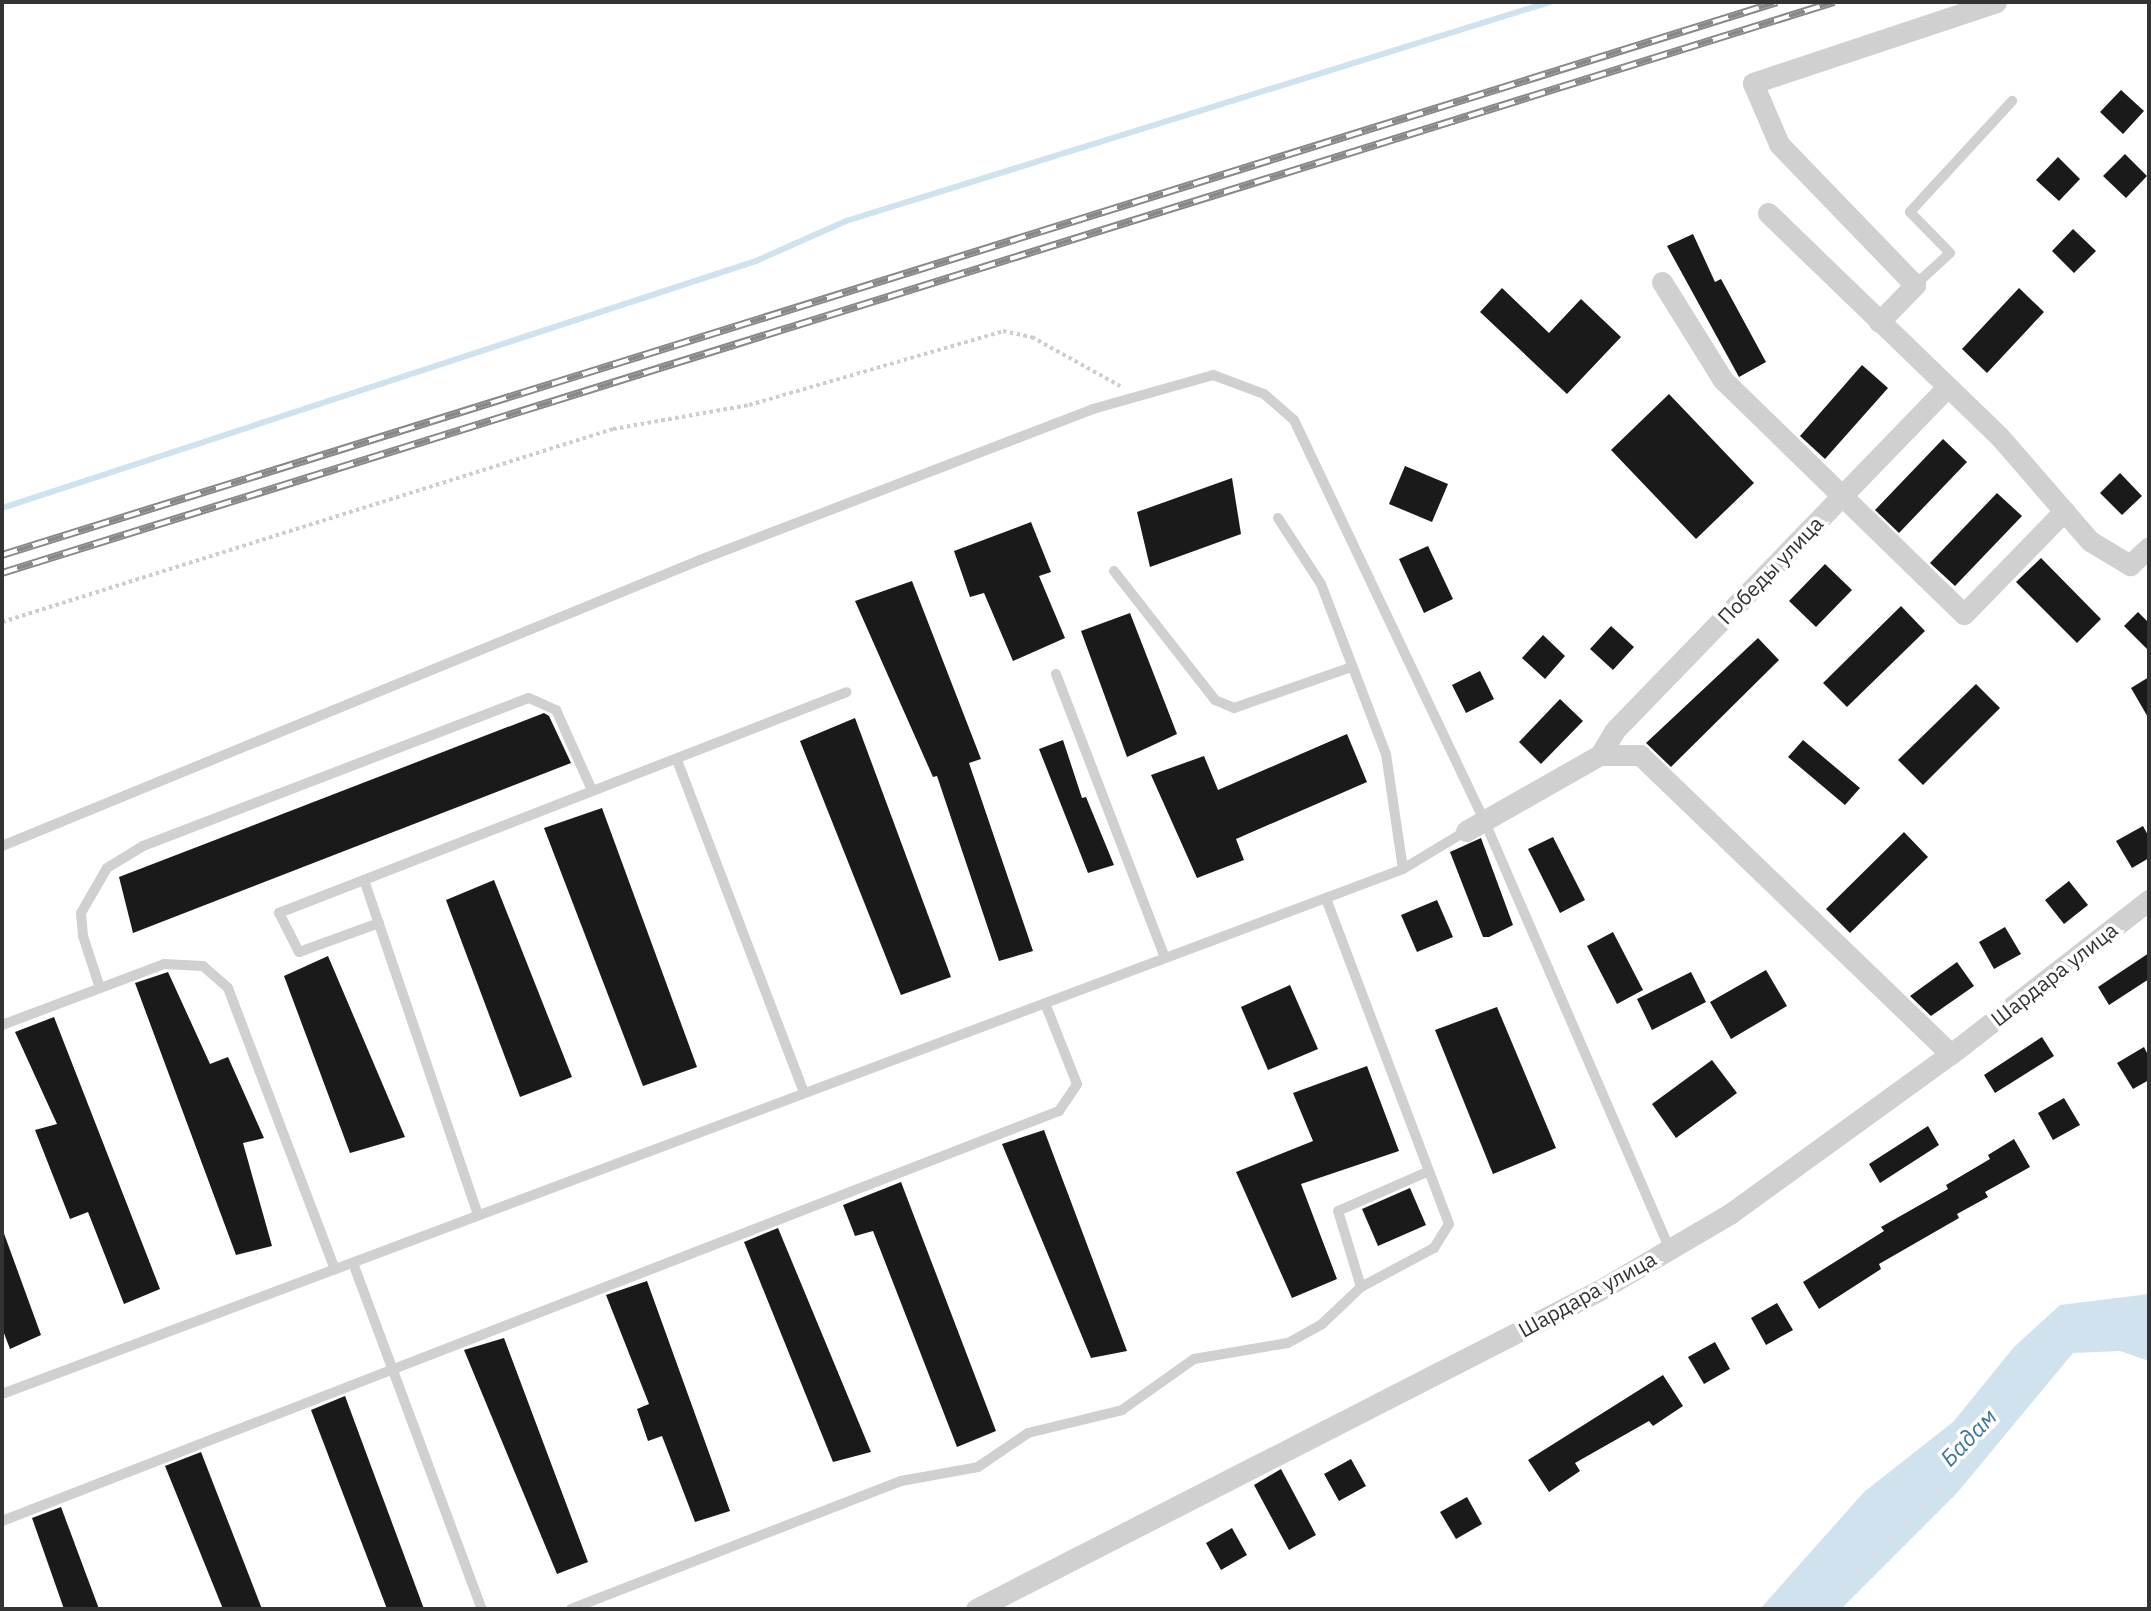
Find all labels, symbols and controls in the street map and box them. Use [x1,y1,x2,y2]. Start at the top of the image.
street label: Победы улица [1712,511,1828,629]
street label: Шардара улица [1986,917,2122,1031]
street label: Шардара улица [1514,1246,1660,1342]
water label: Бадам [1934,1402,2002,1472]

